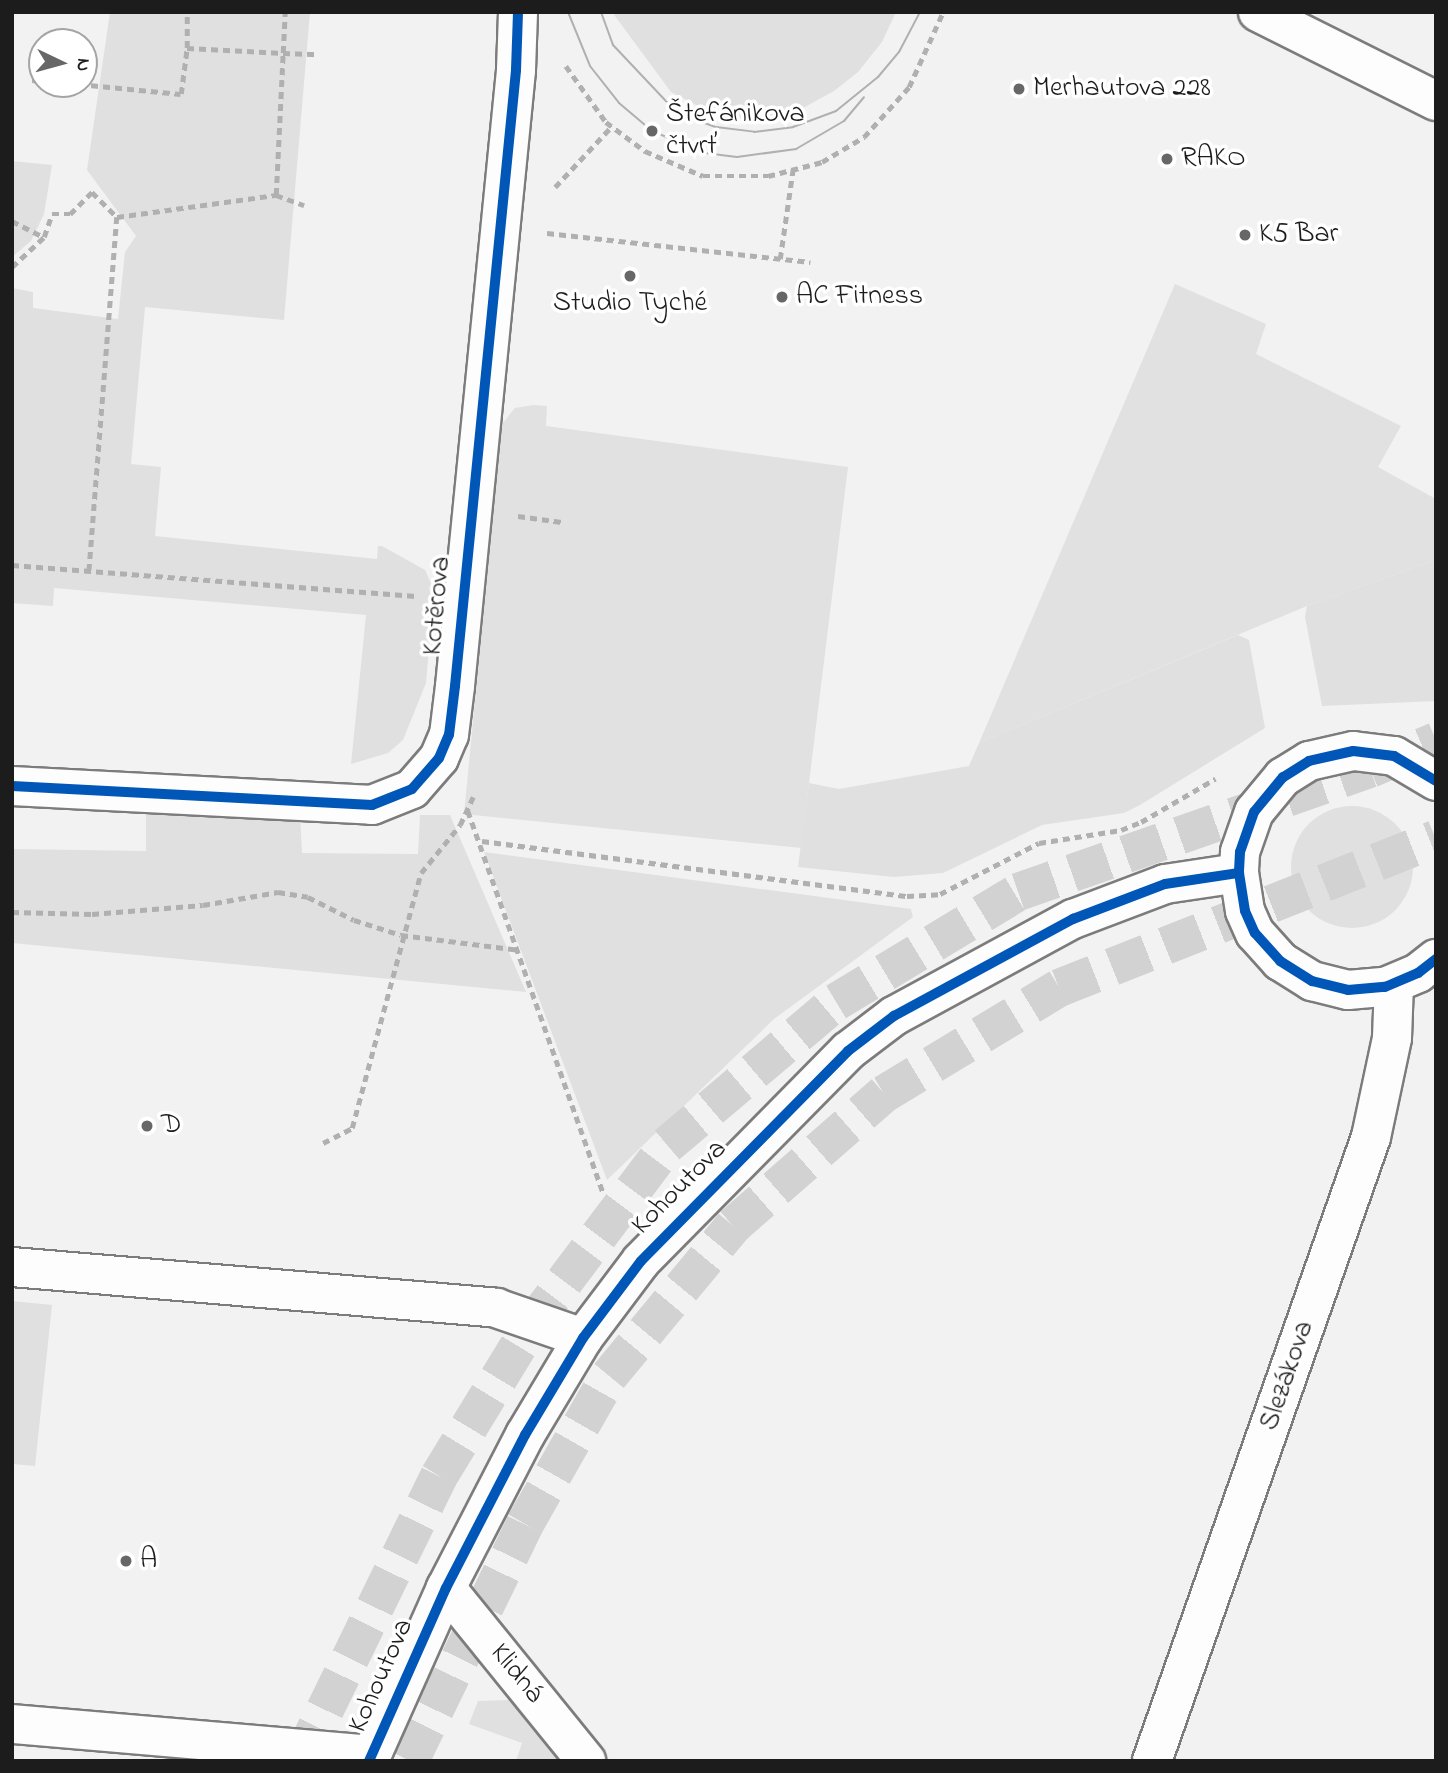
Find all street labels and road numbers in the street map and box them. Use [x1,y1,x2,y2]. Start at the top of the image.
street label: Kotěrova [417,555,459,657]
street label: Kohoutova [625,1133,735,1243]
street label: Slezákova [1254,1317,1322,1435]
street label: Kohoutova [342,1614,422,1738]
street label: Klidná [482,1637,550,1711]

